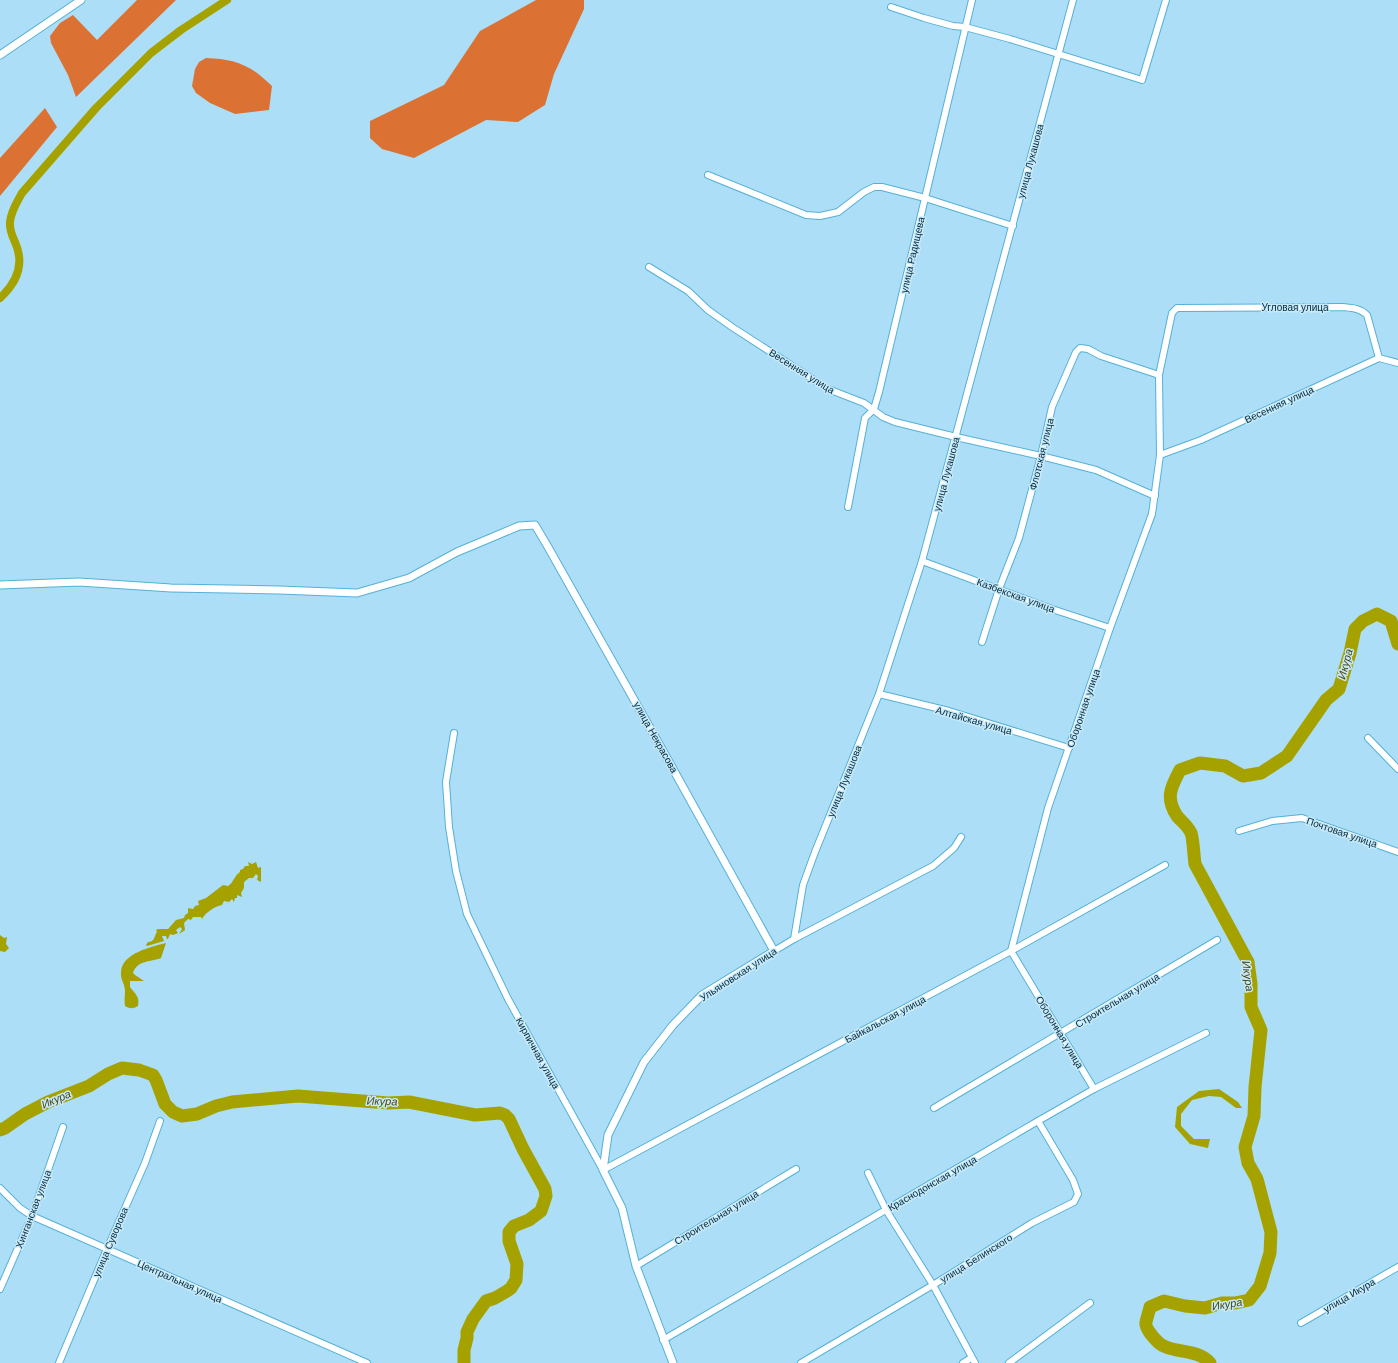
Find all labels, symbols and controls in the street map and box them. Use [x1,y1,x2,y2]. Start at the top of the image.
street label: улица Лукашова [1014,122,1047,200]
street label: улица Радищева [897,215,928,295]
street label: Угловая улица [1261,301,1329,314]
street label: Весенняя улица [767,346,837,397]
street label: Весенняя улица [1243,383,1316,426]
street label: Флотская улица [1026,416,1057,491]
street label: улица Лукашова [930,435,963,513]
street label: Казбекская улица [975,575,1057,616]
water label: Икура [1334,647,1356,681]
street label: Оборонная улица [1064,667,1103,749]
street label: улица Некрасова [631,699,681,776]
street label: Алтайская улица [934,703,1014,738]
street label: улица Лукашова [824,743,865,819]
street label: Почтовая улица [1305,814,1379,851]
street label: Ульяновская улица [697,944,780,1004]
water label: Икура [1239,960,1257,992]
street label: Строительная улица [1073,970,1162,1031]
street label: Байкальская улица [843,992,928,1046]
street label: Оборонная улица [1033,994,1087,1071]
street label: Кирпичная улица [513,1015,563,1092]
water label: Икура [39,1087,73,1111]
water label: Икура [366,1093,398,1109]
street label: Краснодонская улица [886,1152,979,1214]
street label: Хинганская улица [13,1168,55,1250]
street label: Строительная улица [672,1187,761,1248]
street label: улица Суворова [90,1205,131,1279]
street label: улица Белинского [938,1231,1015,1286]
street label: Центральная улица [135,1257,225,1306]
street label: улица Икура [1321,1275,1378,1316]
water label: Икура [1211,1295,1243,1313]

